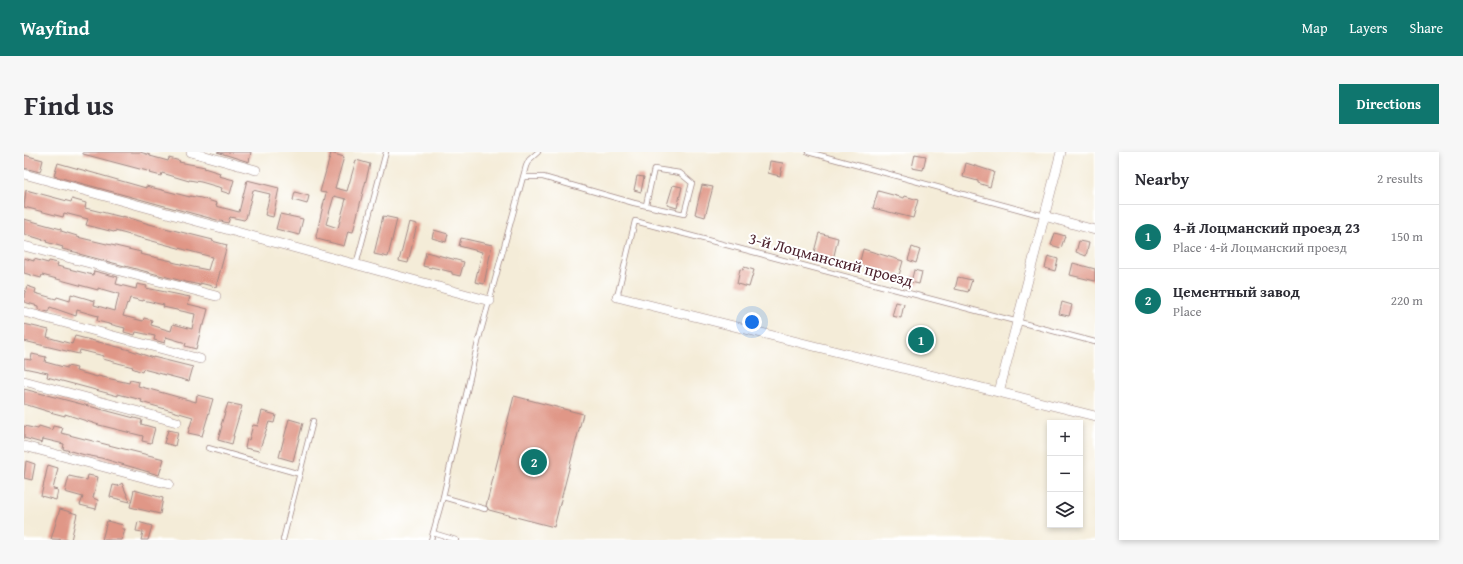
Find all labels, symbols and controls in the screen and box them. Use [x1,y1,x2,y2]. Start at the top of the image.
text: Wayfind [20,14,90,42]
text: Map [1302,18,1328,38]
text: Layers [1350,18,1388,38]
text: Share [1410,18,1443,38]
text: Find us [24,84,114,125]
button: Directions [1339,84,1439,124]
text: Nearby [1135,166,1189,191]
text: 2 results [1377,169,1423,188]
text: 4-й Лоцманский проезд 23 [1173,217,1360,238]
street label: 3-й Лоцманский проезд [746,226,916,293]
text: 1 [1145,227,1151,246]
text: 150 m [1391,227,1423,246]
text: Place · 4-й Лоцманский проезд [1173,238,1347,257]
text: Цементный завод [1173,281,1300,302]
text: 2 [1145,291,1151,310]
text: 220 m [1391,291,1423,310]
text: Place [1173,302,1202,321]
your location [742,312,762,332]
pin: 1 [908,325,934,355]
map controls [1047,420,1083,528]
button: + [1047,420,1083,456]
pin: 2 [521,447,547,477]
button: − [1047,456,1083,492]
button: layers [1047,492,1083,528]

